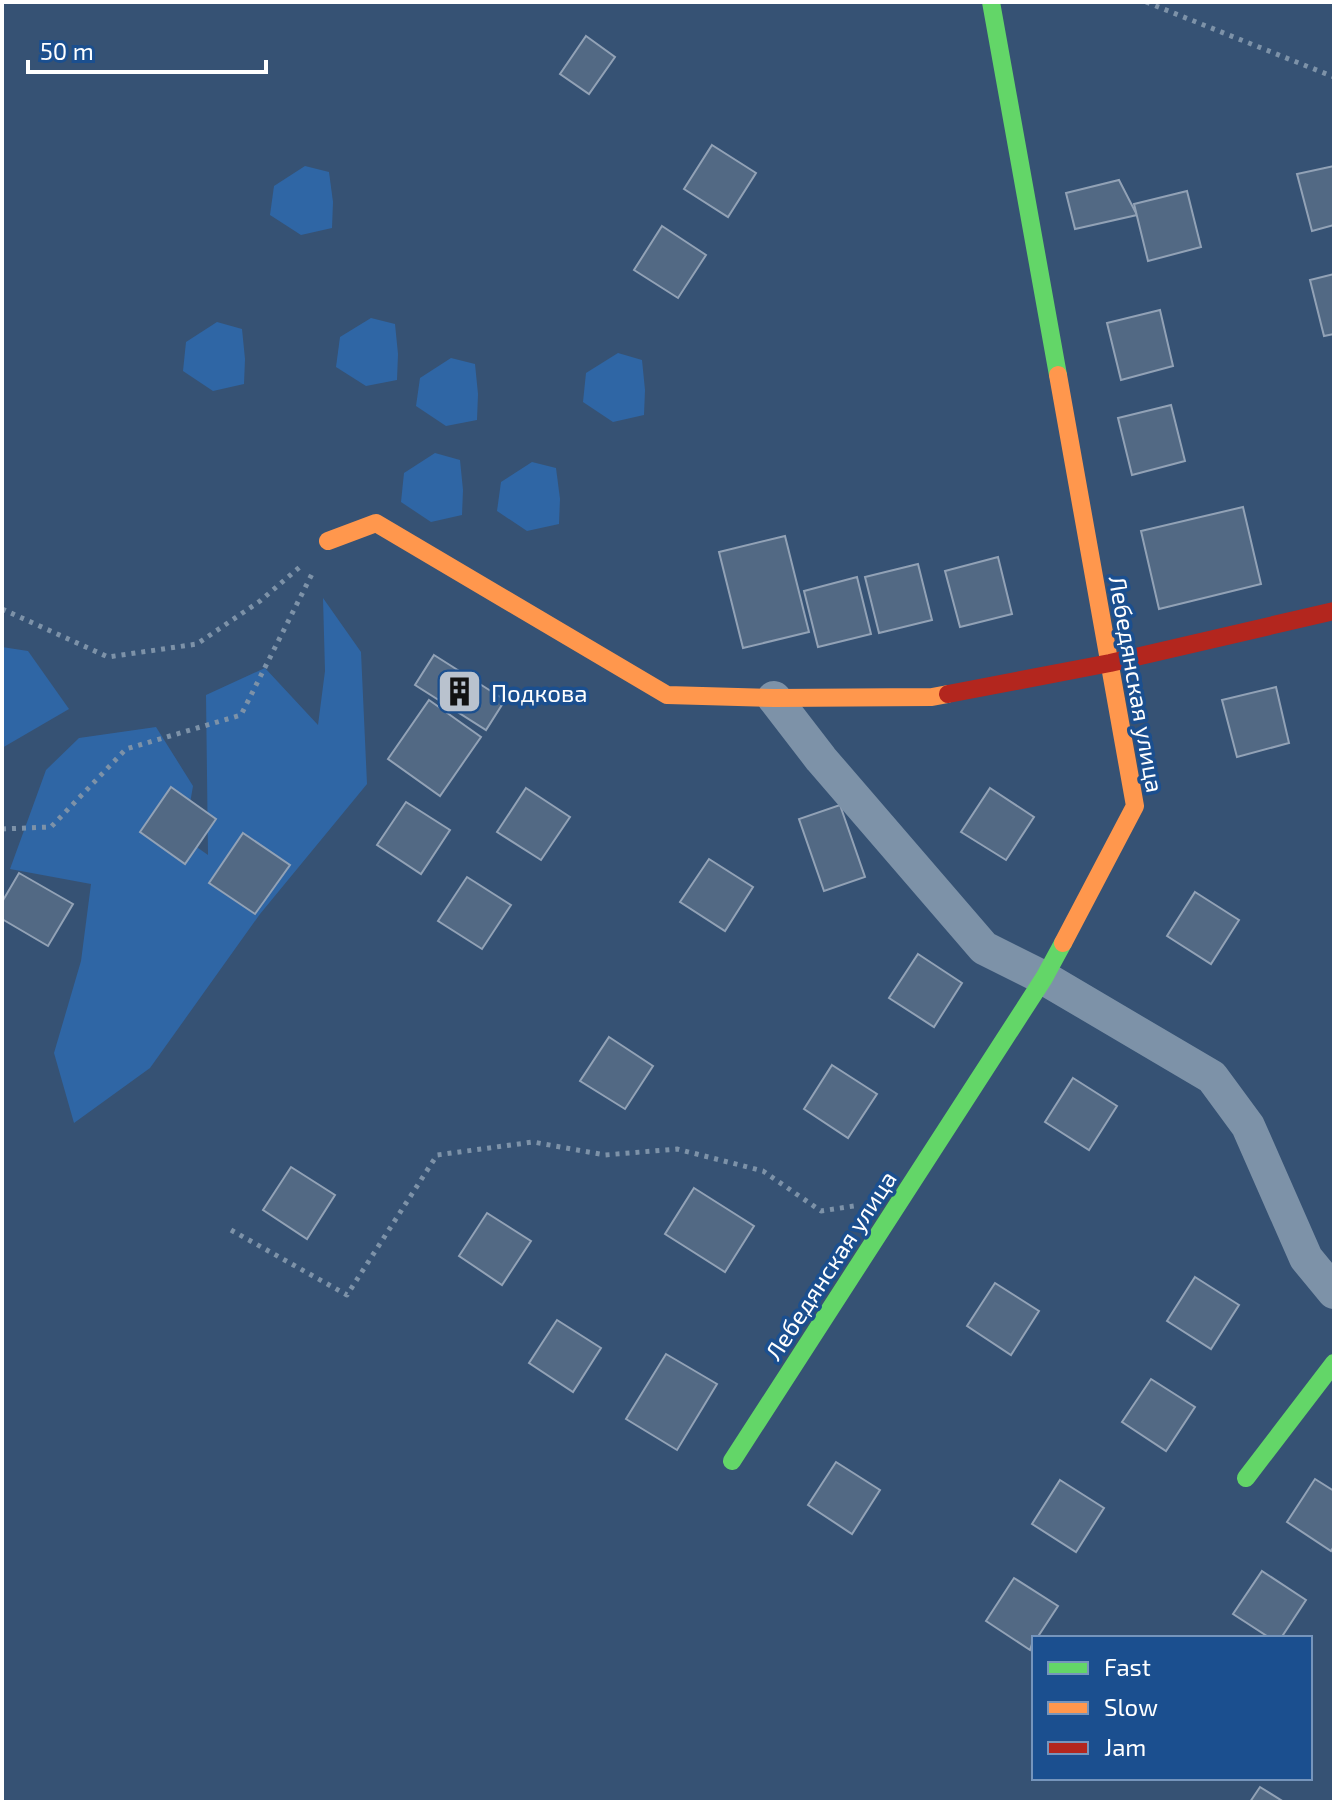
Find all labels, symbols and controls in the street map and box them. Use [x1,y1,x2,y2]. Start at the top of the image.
scale bar [28,24,266,74]
text: 50 m [40,36,94,65]
street label: Лебедянская улица [1103,573,1170,795]
building icon: Подкова [436,668,484,716]
place label: Подкова [491,678,588,707]
street label: Лебедянская улица [758,1165,903,1366]
legend [1032,1636,1312,1780]
text: Fast [1104,1652,1151,1681]
text: Slow [1104,1692,1158,1721]
text: Jam [1104,1732,1146,1761]

